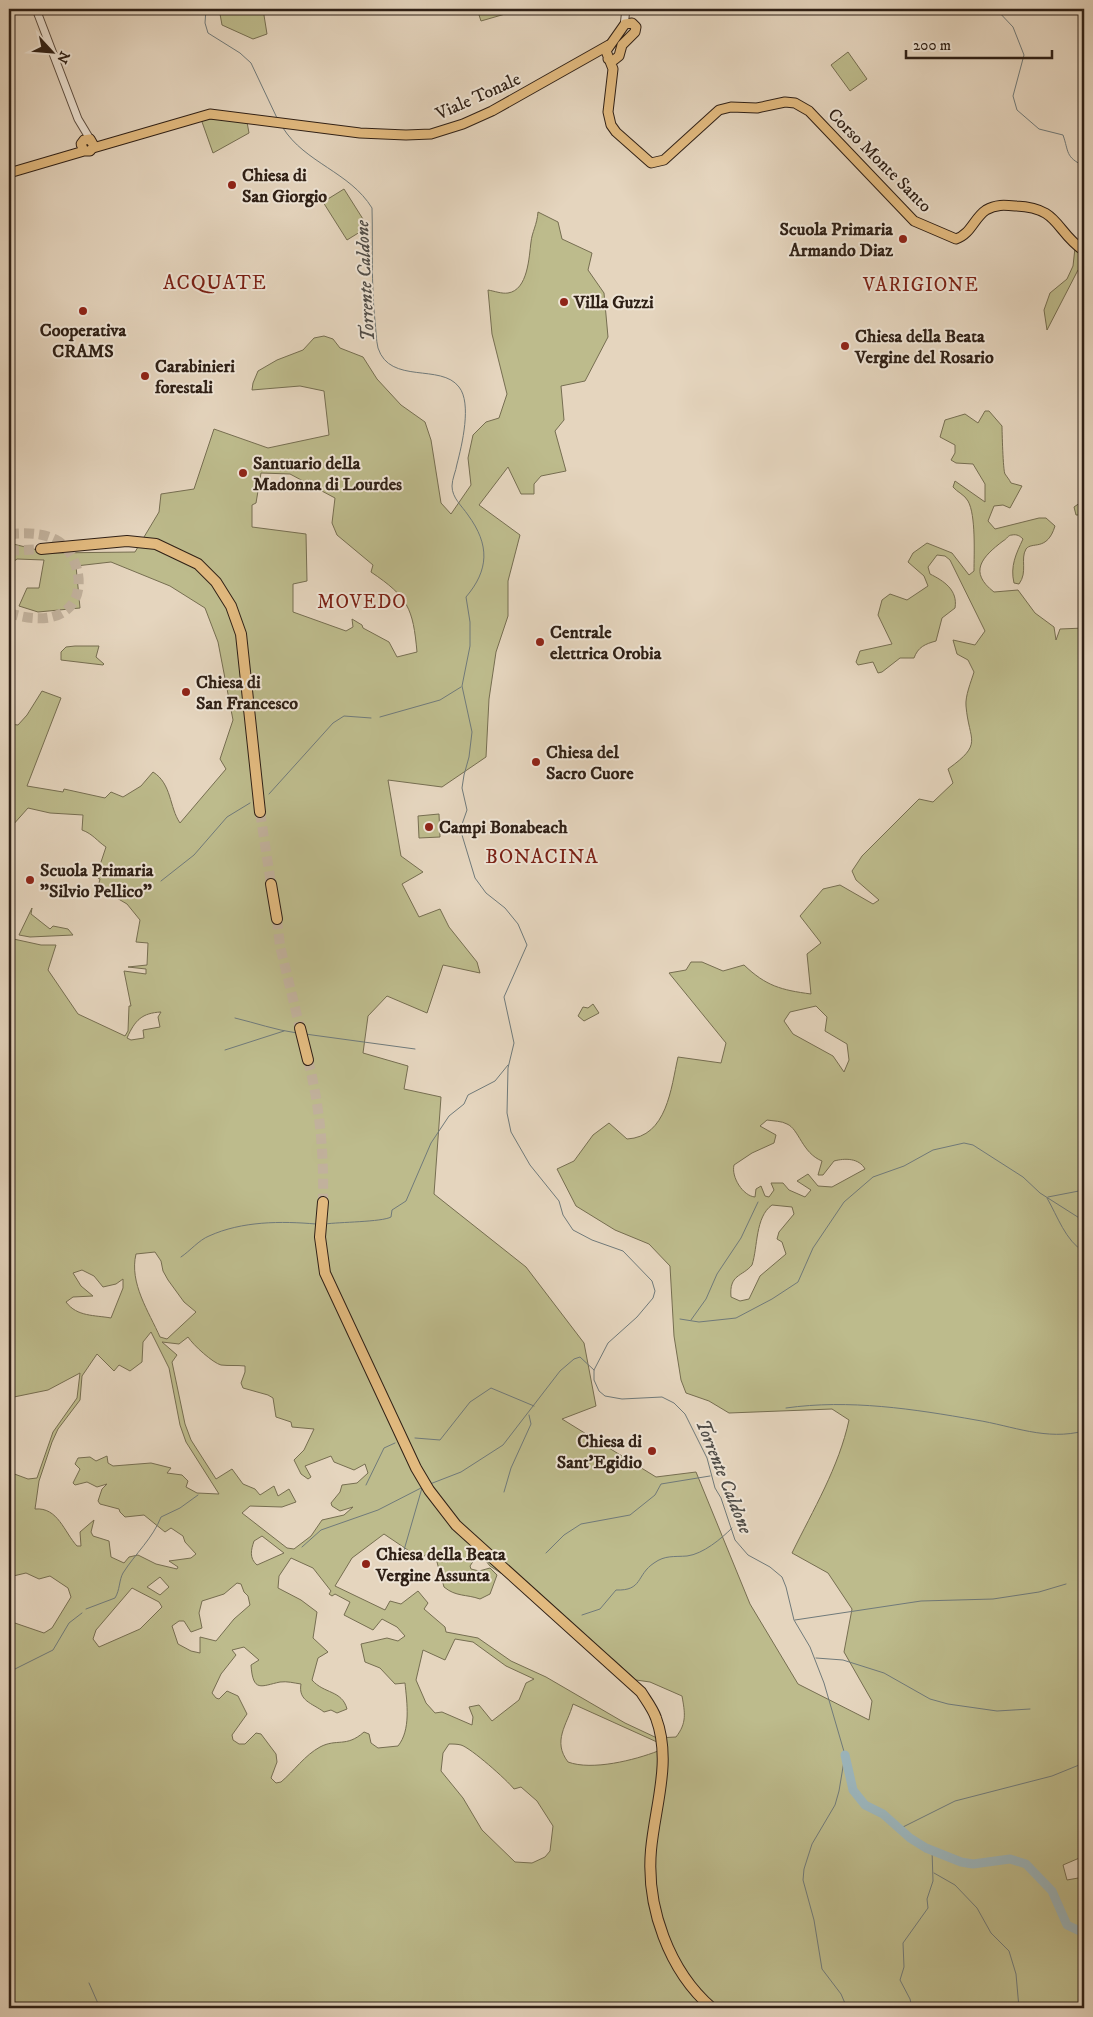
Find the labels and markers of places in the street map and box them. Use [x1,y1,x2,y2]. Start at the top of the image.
place label: Chiesa di San Giorgio [242,165,327,208]
marker: Chiesa di San Giorgio [226,179,238,191]
place label: Scuola Primaria Armando Diaz [780,219,893,262]
marker: Scuola Primaria Armando Diaz [897,233,909,245]
place label: Villa Guzzi [573,292,654,314]
marker: Villa Guzzi [558,296,570,308]
marker: Cooperativa CRAMS [77,305,89,317]
place label: Cooperativa CRAMS [40,320,126,363]
place label: Chiesa della Beata Vergine del Rosario [854,326,994,369]
marker: Chiesa della Beata Vergine del Rosario [839,340,851,352]
place label: Carabinieri forestali [154,356,235,399]
marker: Carabinieri forestali [139,370,151,382]
place label: Santuario della Madonna di Lourdes [253,453,402,496]
marker: Santuario della Madonna di Lourdes [237,467,249,479]
place label: Centrale elettrica Orobia [550,622,662,665]
marker: Centrale elettrica Orobia [534,636,546,648]
place label: Chiesa di San Francesco [196,672,298,715]
marker: Chiesa di San Francesco [180,686,192,698]
place label: Chiesa del Sacro Cuore [546,742,634,785]
marker: Chiesa del Sacro Cuore [530,756,542,768]
place label: Campi Bonabeach [439,817,568,839]
marker: Campi Bonabeach [423,821,435,833]
place label: Scuola Primaria "Silvio Pellico" [40,860,154,903]
marker: Scuola Primaria "Silvio Pellico" [24,874,36,886]
place label: Chiesa di Sant'Egidio [557,1431,642,1474]
marker: Chiesa di Sant'Egidio [646,1445,658,1457]
place label: Chiesa della Beata Vergine Assunta [375,1544,506,1587]
marker: Chiesa della Beata Vergine Assunta [360,1558,372,1570]

